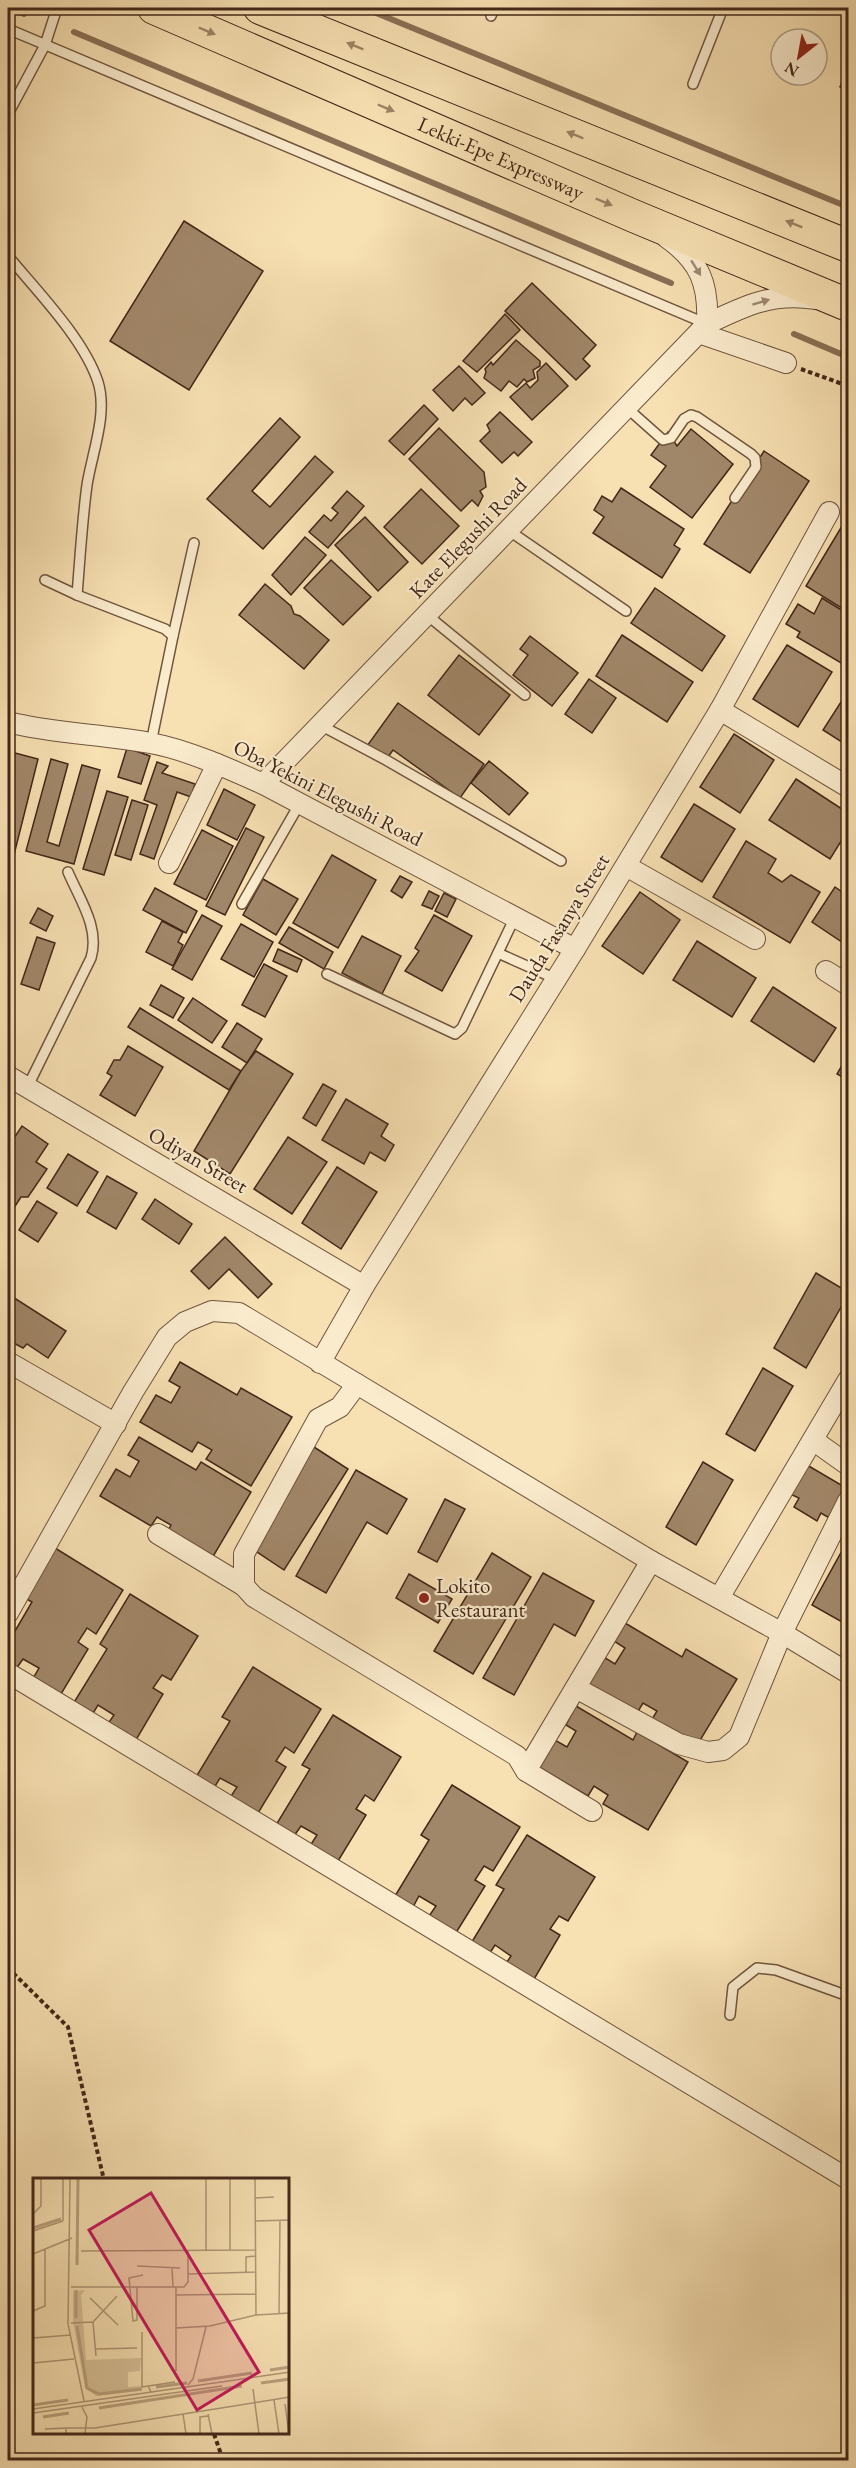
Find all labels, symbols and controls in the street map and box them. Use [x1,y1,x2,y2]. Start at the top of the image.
one-way arrow [199,26,217,36]
north arrow [769,27,829,87]
one-way arrow [346,41,364,50]
text: N [781,57,802,82]
one-way arrow [377,104,395,113]
street label: Lekki-Epe Expressway [414,110,589,206]
one-way arrow [565,130,583,140]
one-way arrow [595,198,612,207]
one-way arrow [785,219,803,229]
one-way arrow [691,259,702,276]
one-way arrow [752,297,770,306]
street label: Kate Elegushi Road [403,471,532,604]
street label: Oba Yekini Elegushi Road [229,733,428,852]
street label: Dauda Fasanya Street [502,848,615,1007]
street label: Odiyan Street [144,1120,253,1199]
place label: Lokito Restaurant [436,1572,525,1623]
marker: Lokito Restaurant [417,1591,431,1605]
inset map [33,2178,290,2435]

